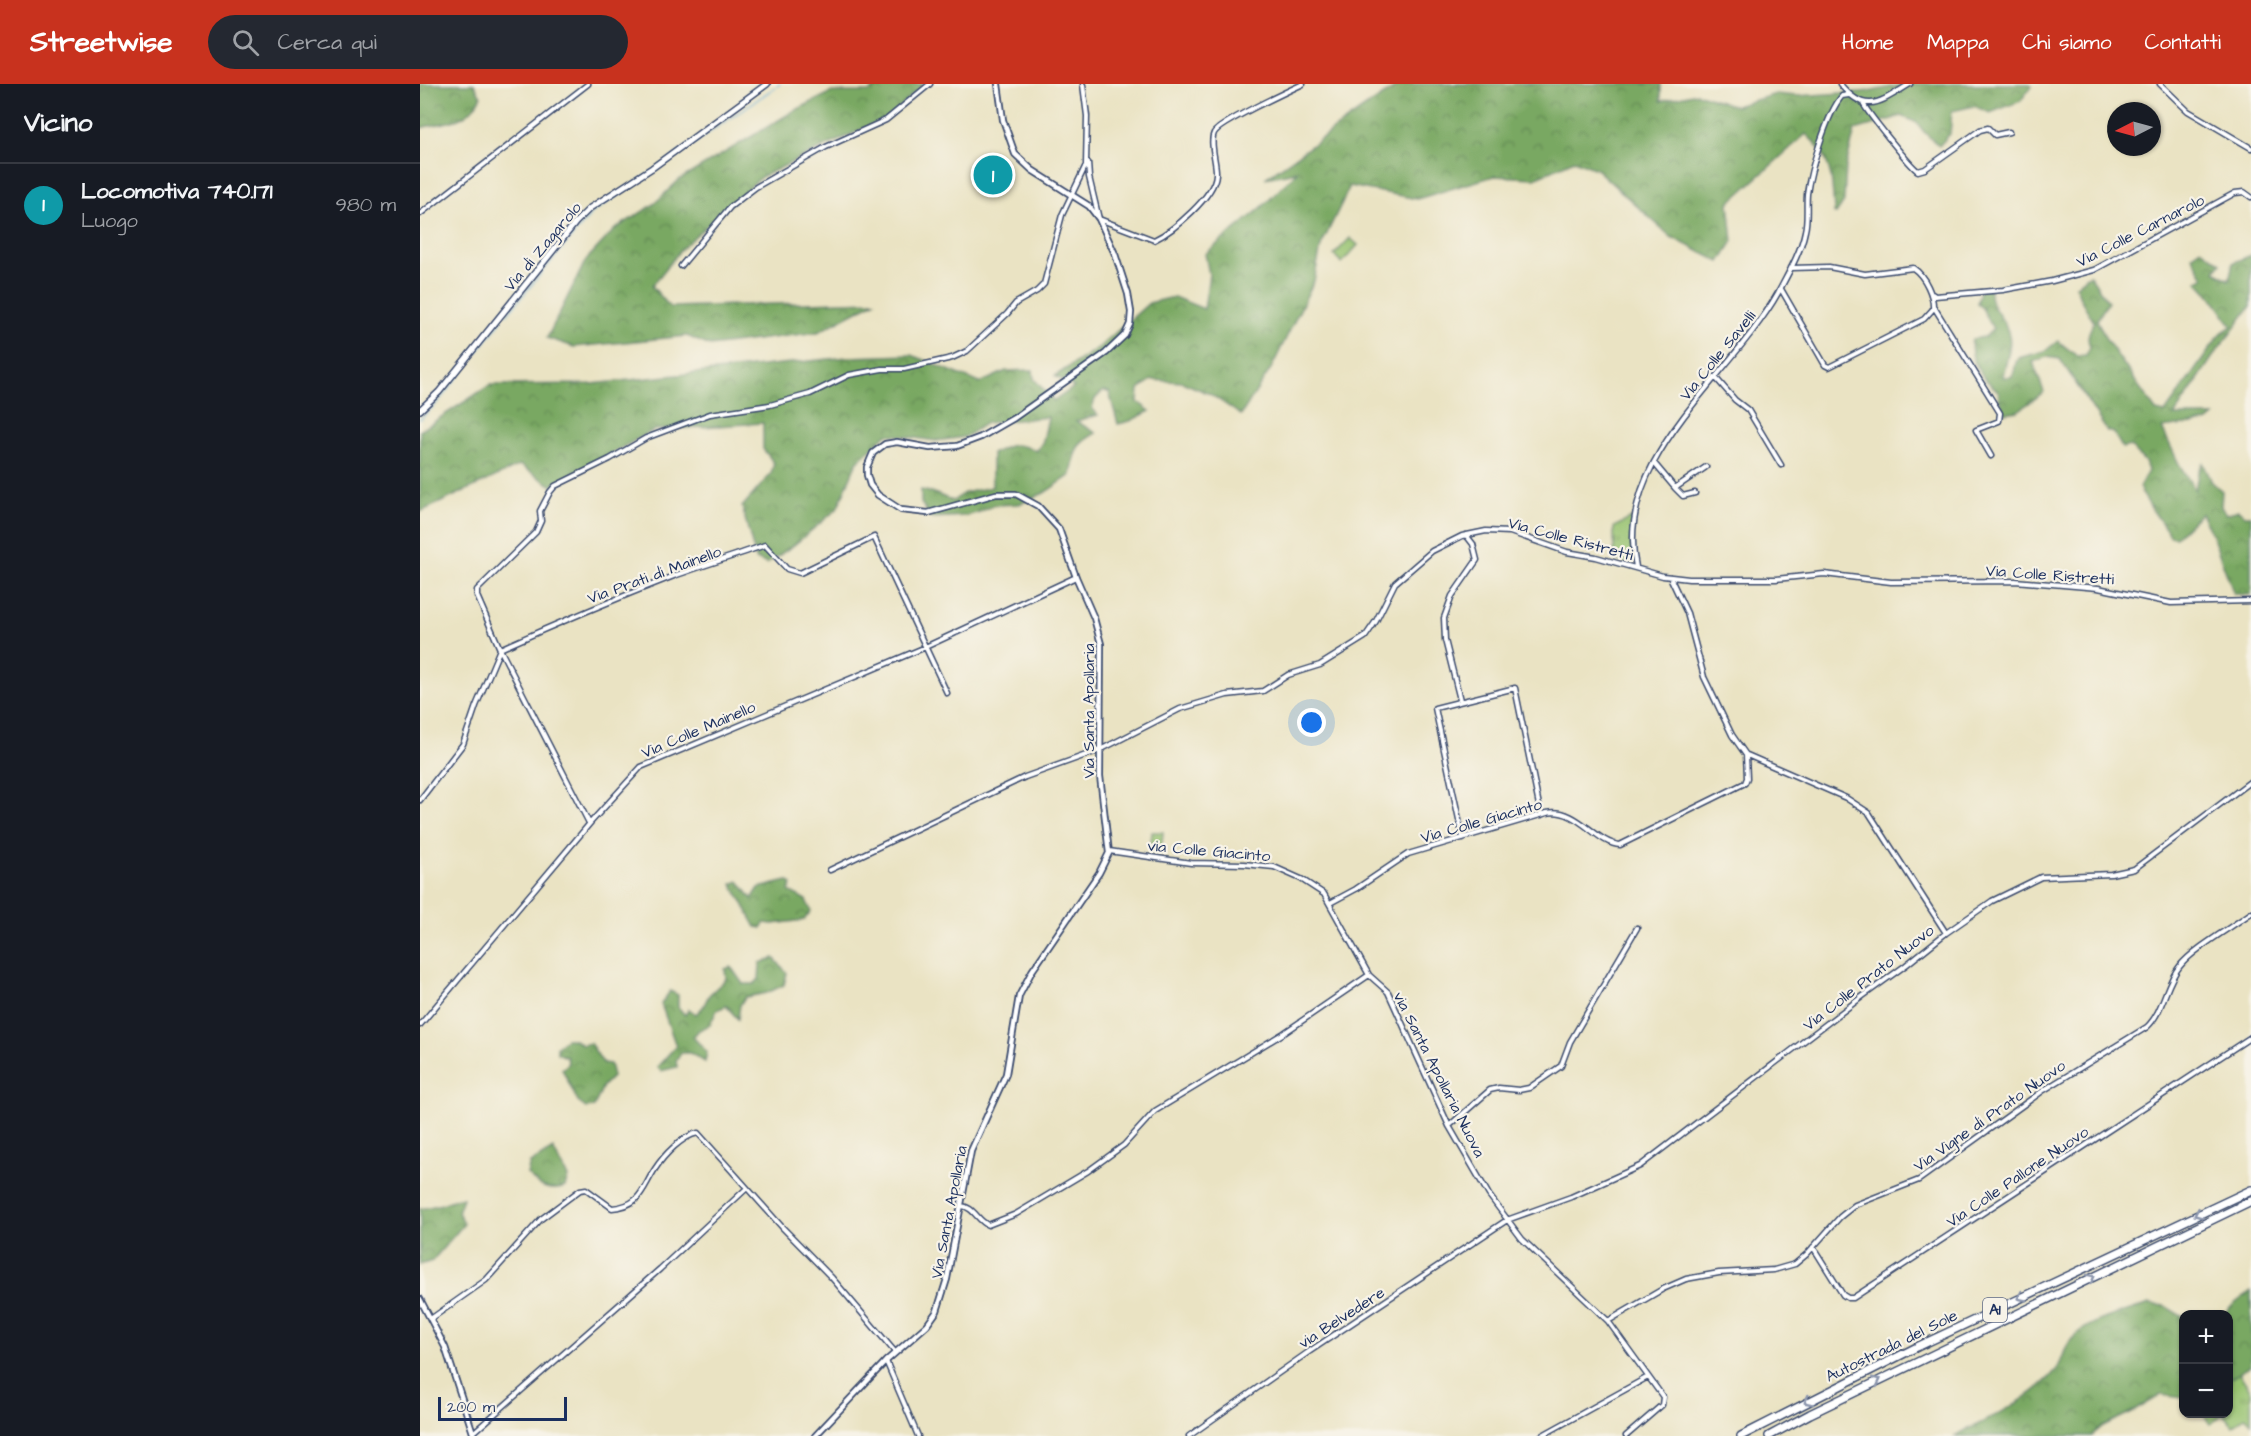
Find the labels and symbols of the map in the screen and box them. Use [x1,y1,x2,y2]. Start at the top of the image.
north arrow [2107,102,2161,156]
pin: 1 [974,152,1012,197]
street label: Via Colle Carnarolo [2073,189,2208,273]
street label: Via di Zagarolo [499,197,587,297]
street label: Via Colle Savelli [1675,305,1761,405]
street label: Via Colle Ristretti [1506,512,1636,566]
street label: Via Prati di Mainello [584,540,724,609]
street label: Via Colle Ristretti [1985,560,2115,590]
street label: Via Santa Apollaria [1078,643,1100,779]
street label: Via Colle Mainello [638,696,759,764]
your location [1297,708,1326,737]
street label: Via Colle Giacinto [1418,793,1544,849]
street label: via Colle Giacinto [1147,835,1271,867]
street label: Via Colle Prato Nuovo [1798,920,1939,1036]
street label: via Santa Apollaria Nuova [1388,988,1491,1161]
street label: Via Vigne di Prato Nuovo [1909,1055,2071,1178]
street label: Via Colle Pallone Nuovo [1942,1121,2093,1233]
street label: Via Santa Apollaria [925,1144,973,1281]
one-way arrow [2193,1207,2204,1219]
one-way arrow [2084,1273,2095,1285]
street label: via Belvedere [1294,1281,1389,1354]
one-way arrow [2017,1290,2028,1302]
road number: A1 [1983,1298,2007,1322]
street label: Autostrada del Sole [1822,1304,1961,1387]
one-way arrow [1871,1376,1882,1388]
scale bar [438,1394,567,1422]
one-way arrow [1804,1394,1815,1406]

